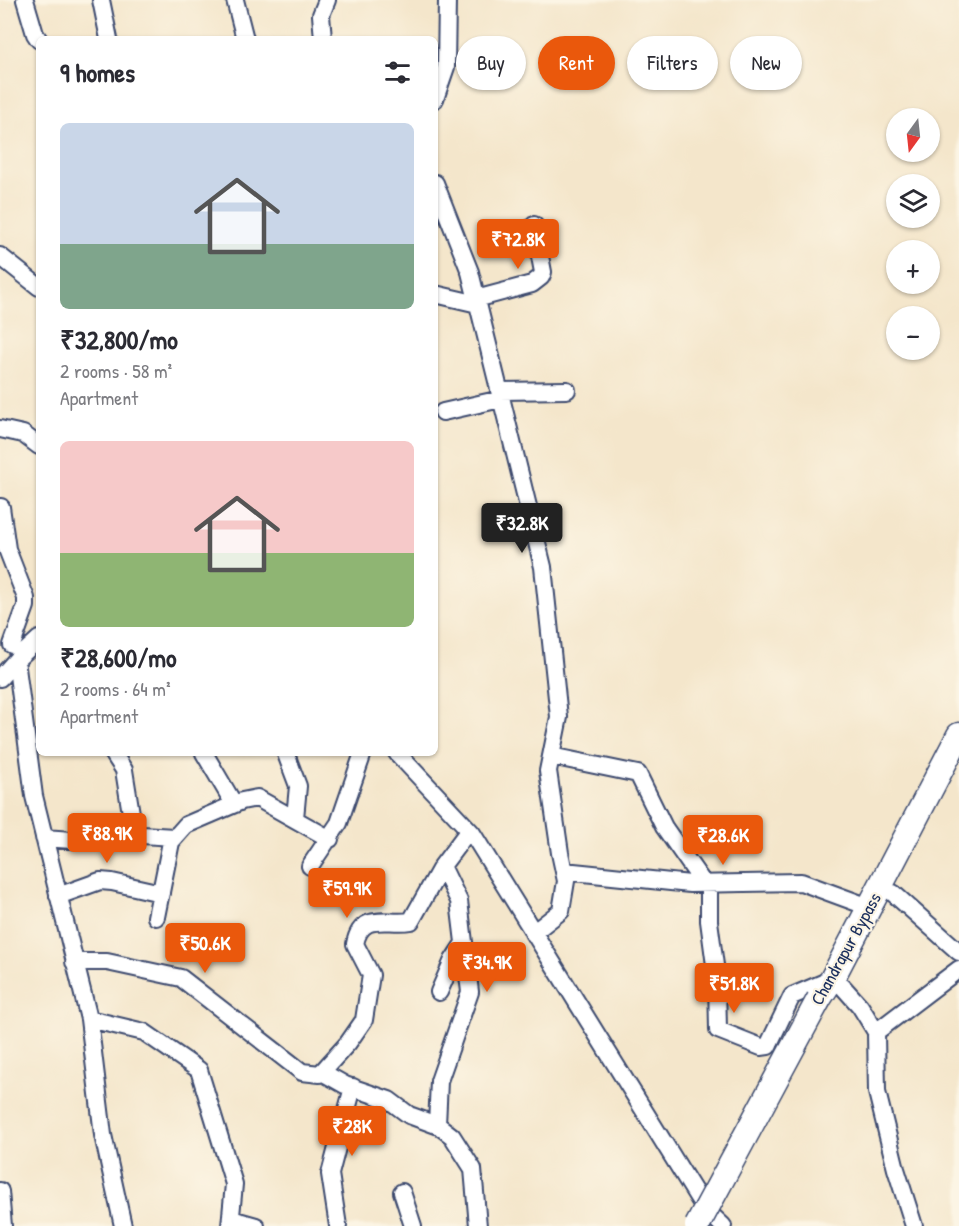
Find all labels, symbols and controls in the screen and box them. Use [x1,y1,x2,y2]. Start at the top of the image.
chip: Buy [456,36,526,90]
chip: Rent [538,36,615,90]
chip: Filters [627,36,718,90]
chip: New [730,36,802,90]
text: 9 homes [60,55,135,90]
icon: filters [381,56,414,89]
north arrow [886,108,940,162]
map controls [886,108,940,360]
icon: home [183,162,291,270]
button: layers [886,174,940,228]
pin: ₹72.8K [469,219,567,270]
text: ₹72.8K [491,225,545,252]
button: + [886,240,940,294]
button: − [886,306,940,360]
text: ₹32,800/mo [60,322,178,357]
text: 2 rooms · 58 m² [60,357,172,384]
text: Apartment [60,384,138,411]
icon: home [183,480,291,588]
pin: ₹32.8K [473,503,571,554]
text: ₹32.8K [495,509,549,536]
text: ₹28,600/mo [60,640,176,675]
text: 2 rooms · 64 m² [60,675,171,702]
text: Apartment [60,702,138,729]
pin: ₹88.9K [58,813,156,864]
pin: ₹28.6K [674,815,772,866]
text: ₹88.9K [82,819,132,846]
text: ₹28.6K [697,821,749,848]
pin: ₹59.9K [298,868,396,919]
text: ₹59.9K [322,874,372,901]
street label: Chandrapur Bypass [804,888,887,1009]
pin: ₹50.6K [156,923,254,974]
text: ₹50.6K [179,929,231,956]
pin: ₹34.9K [438,942,536,993]
text: ₹34.9K [462,948,512,975]
pin: ₹51.8K [685,963,783,1014]
text: ₹51.8K [709,969,759,996]
pin: ₹28K [316,1106,388,1157]
text: ₹28K [332,1112,372,1139]

